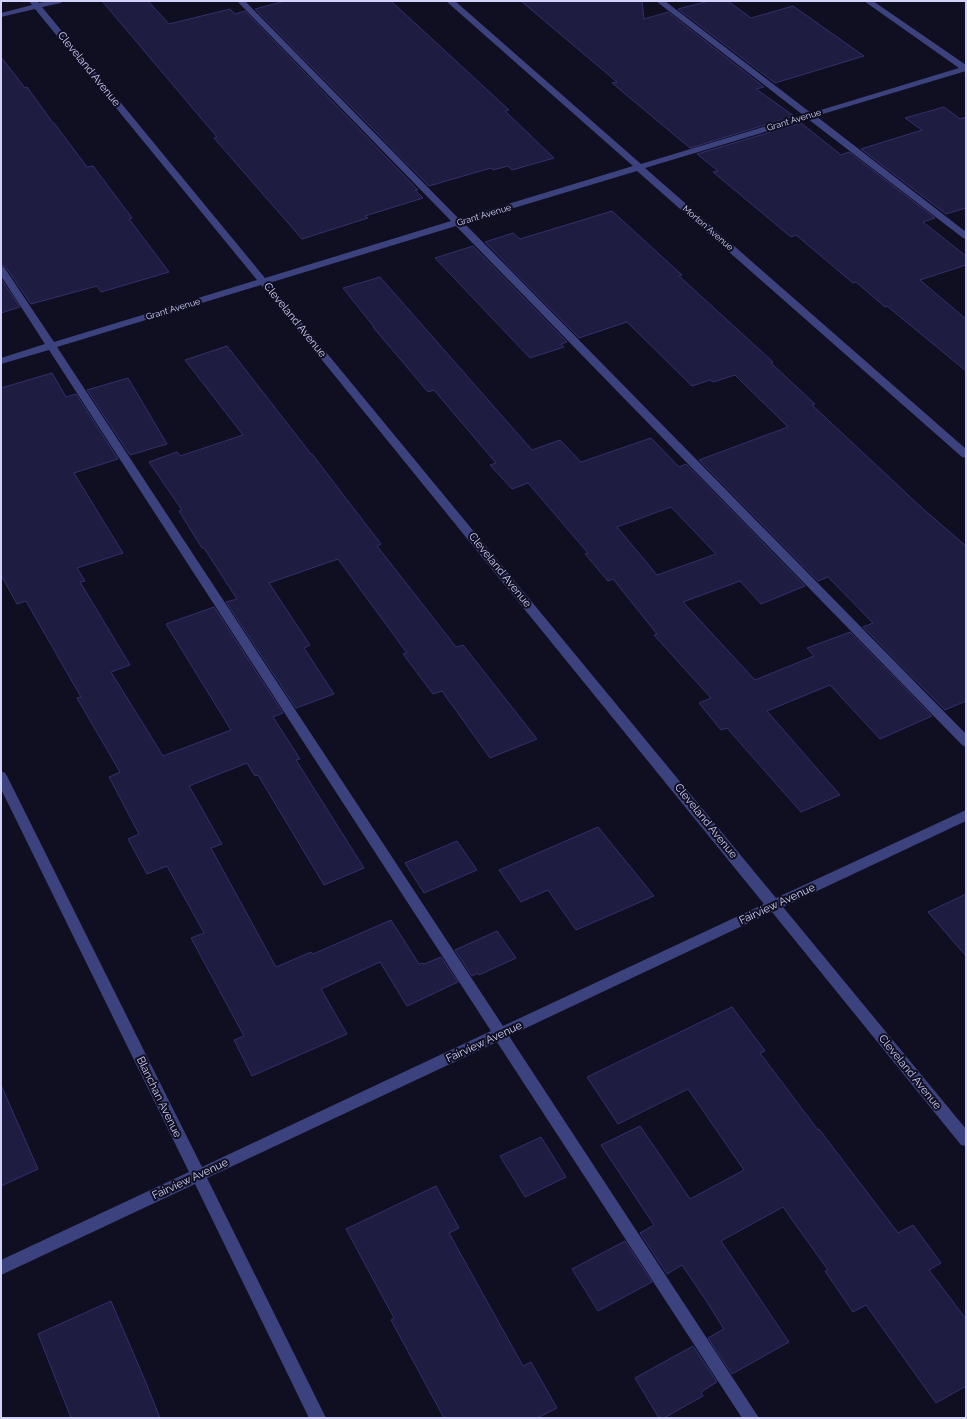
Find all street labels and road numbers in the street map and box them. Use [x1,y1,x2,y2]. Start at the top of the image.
street label: Cleveland Avenue [55,29,123,109]
street label: Grant Avenue [766,107,823,133]
street label: Grant Avenue [456,202,513,228]
street label: Morton Avenue [681,203,736,253]
street label: Cleveland Avenue [261,280,329,360]
street label: Grant Avenue [145,296,202,322]
street label: Cleveland Avenue [466,530,534,610]
street label: Cleveland Avenue [672,781,740,861]
street label: Fairview Avenue [737,880,818,927]
street label: Fairview Avenue [444,1018,525,1065]
street label: Cleveland Avenue [876,1032,944,1112]
street label: Blanchan Avenue [134,1054,185,1140]
street label: Fairview Avenue [150,1155,231,1202]

